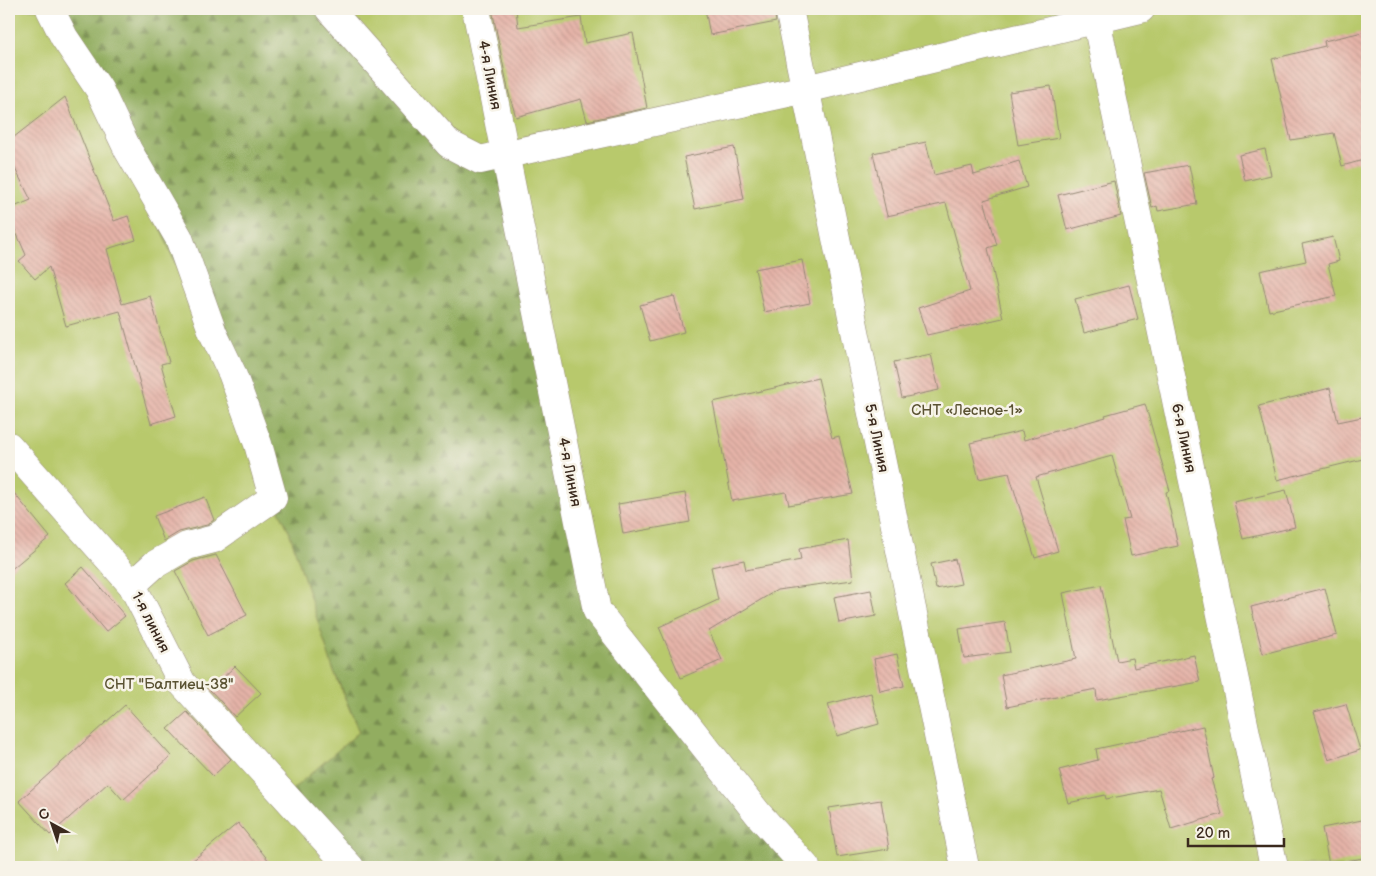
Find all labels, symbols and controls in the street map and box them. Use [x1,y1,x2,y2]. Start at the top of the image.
street label: 4-я Линия [473,39,506,111]
park label: СНТ «Лесное-1» [911,401,1023,420]
street label: 5-я Линия [860,402,893,474]
street label: 6-я Линия [1167,402,1200,474]
street label: 4-я Линия [553,436,586,508]
street label: 1-я линия [127,589,174,656]
park label: СНТ "Балтиец-38" [104,675,234,694]
north arrow [28,798,78,848]
text: С [35,805,53,824]
scale bar [1188,816,1285,848]
text: 20 m [1196,824,1230,843]

